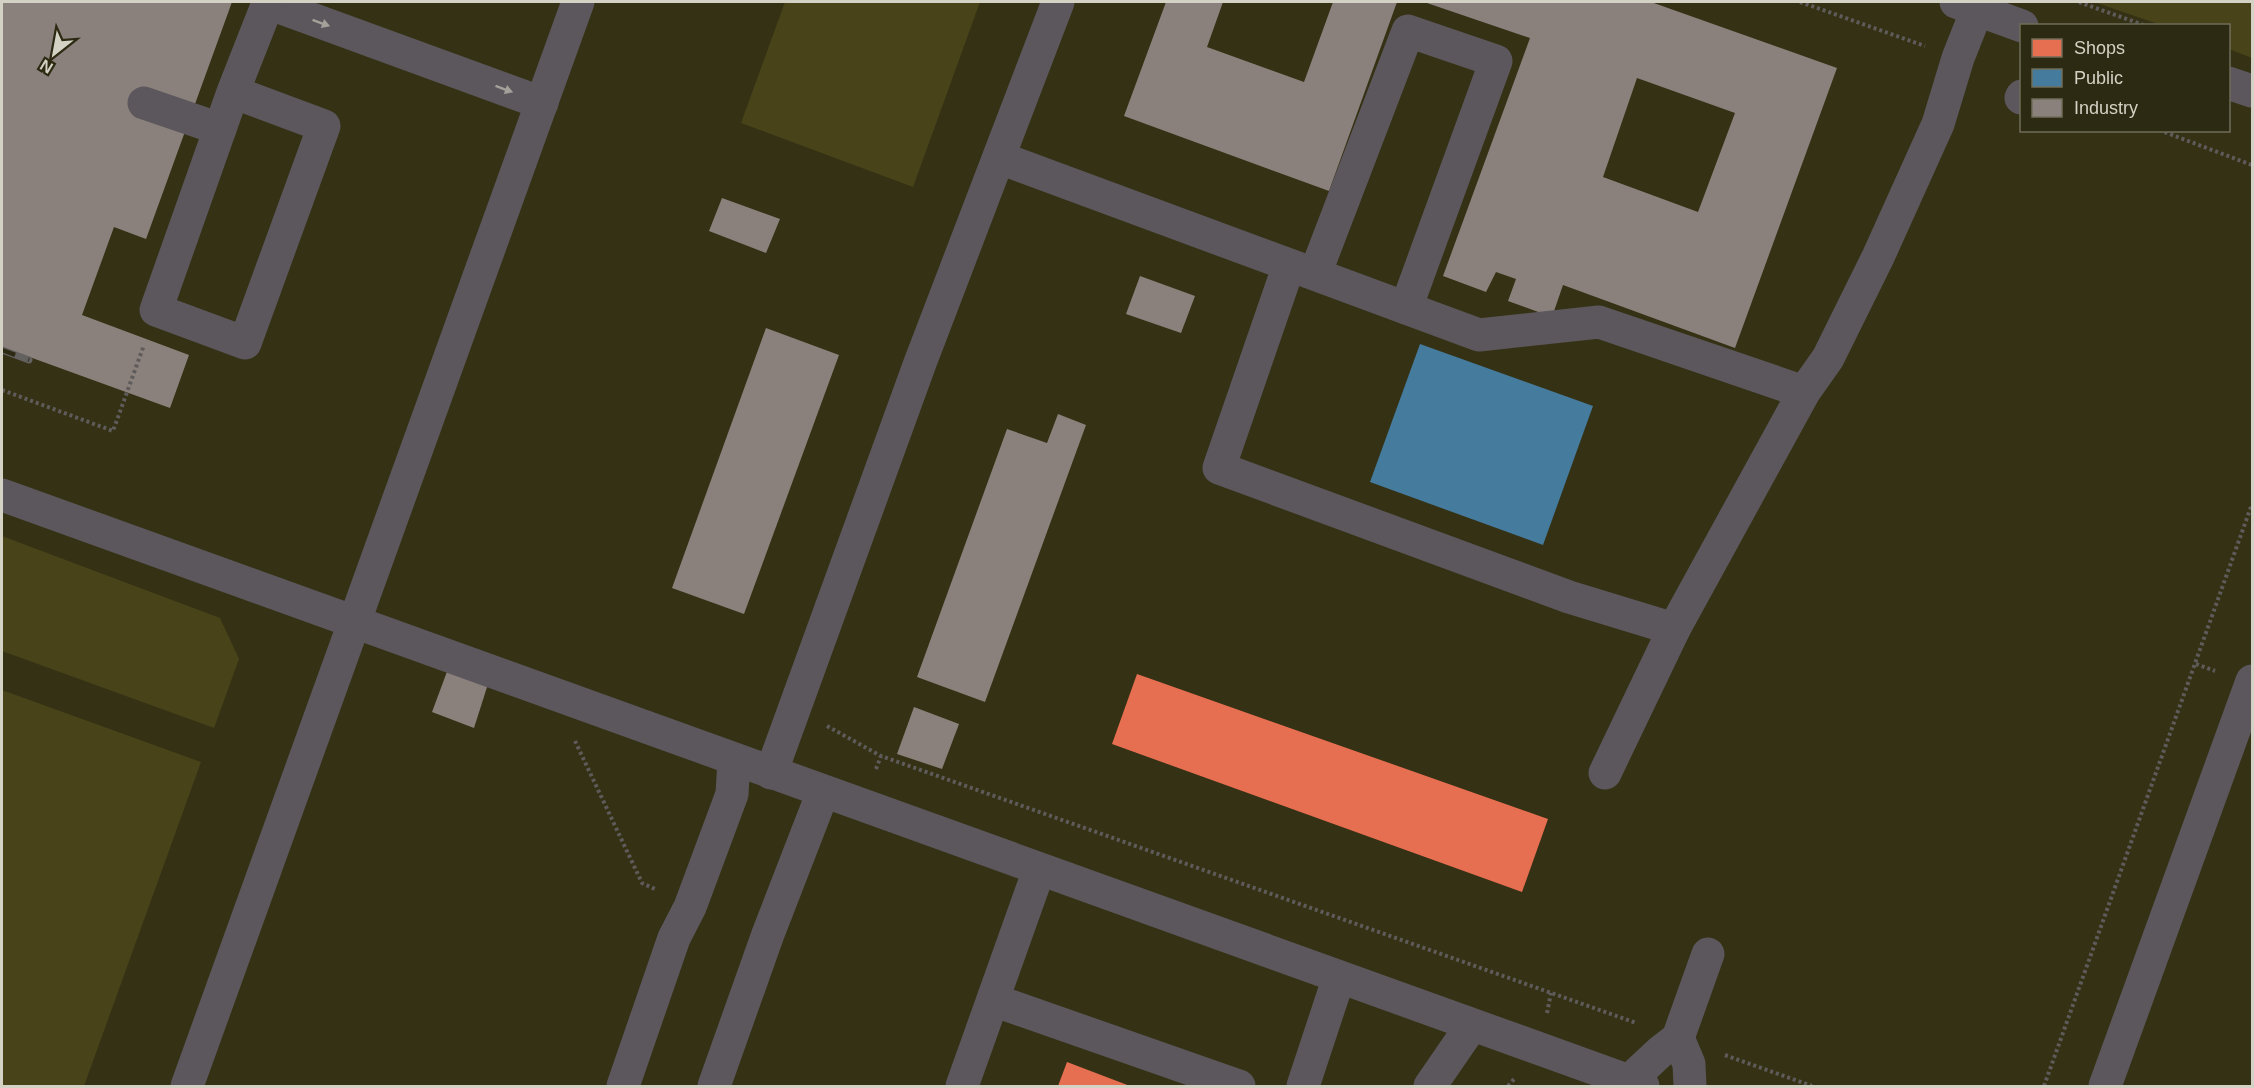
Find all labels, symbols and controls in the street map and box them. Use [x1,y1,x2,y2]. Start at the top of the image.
one-way arrow [312,18,330,28]
north arrow [24,24,84,84]
legend [2020,24,2230,132]
text: Shops [2074,38,2125,58]
text: N [37,56,56,77]
text: Public [2074,68,2123,88]
one-way arrow [495,85,513,94]
text: Industry [2074,98,2138,118]

